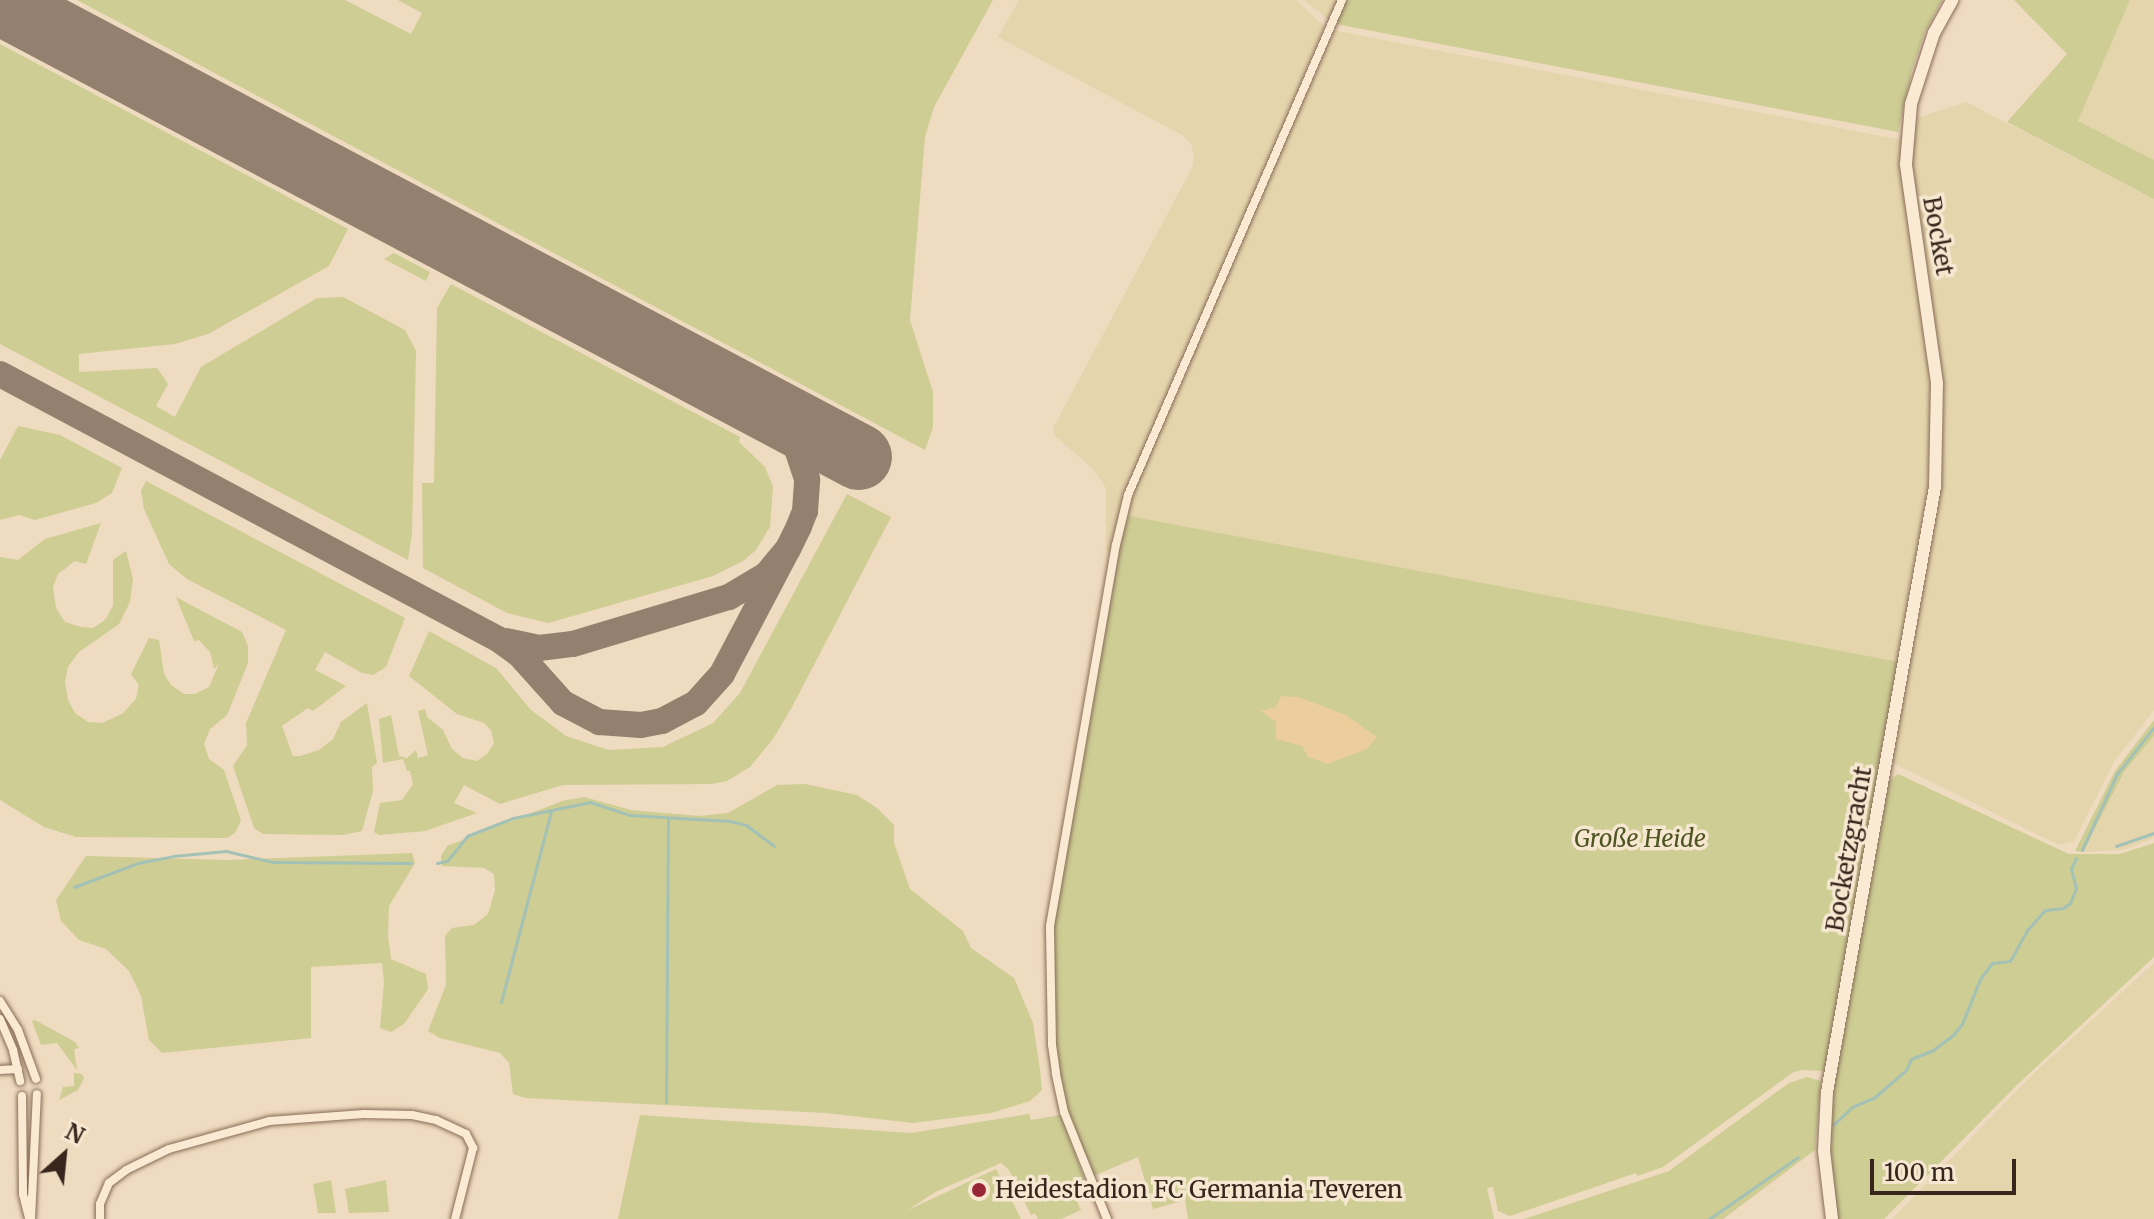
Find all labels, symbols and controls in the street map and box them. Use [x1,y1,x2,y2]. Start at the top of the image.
street label: Bocket [1917,194,1959,278]
street label: Bocketzgracht [1820,764,1878,934]
park label: Große Heide [1574,825,1706,853]
north arrow [24,1115,104,1195]
text: N [61,1117,89,1150]
scale bar [1874,1143,2020,1193]
text: 100 m [1884,1157,1954,1188]
place label: Heidestadion FC Germania Teveren [995,1176,1403,1204]
marker: Heidestadion FC Germania Teveren [970,1181,988,1199]

